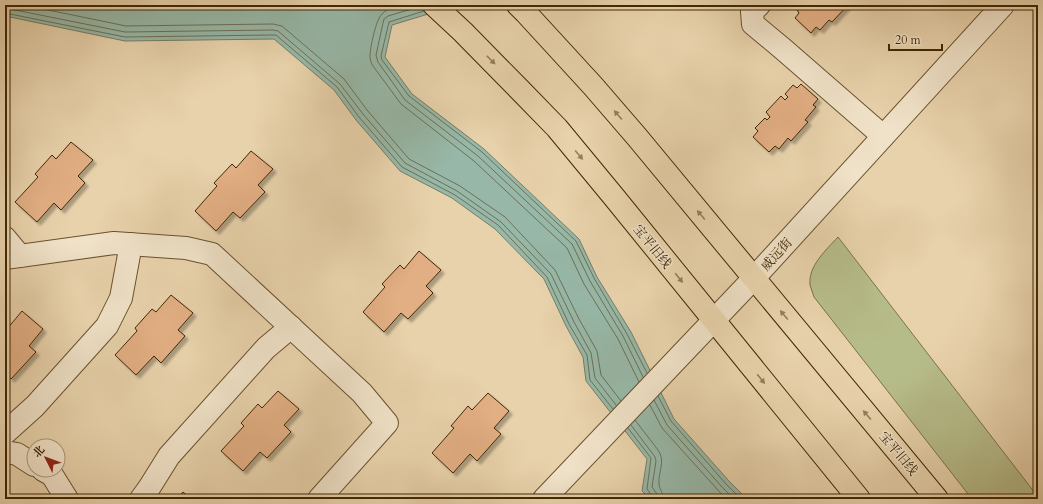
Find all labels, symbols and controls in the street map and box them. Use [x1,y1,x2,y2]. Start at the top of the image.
scale bar [889,26,942,52]
text: 20 m [895,32,922,48]
one-way arrow [486,55,496,65]
one-way arrow [614,110,623,120]
one-way arrow [575,150,584,161]
one-way arrow [697,210,706,220]
street label: 宝平旧线 [629,221,676,273]
street label: 威远街 [757,234,796,275]
one-way arrow [675,272,683,283]
one-way arrow [780,310,789,320]
one-way arrow [756,373,765,384]
one-way arrow [863,410,872,420]
street label: 宝平旧线 [875,428,922,479]
north arrow [26,438,66,478]
text: 北 [30,443,48,461]

